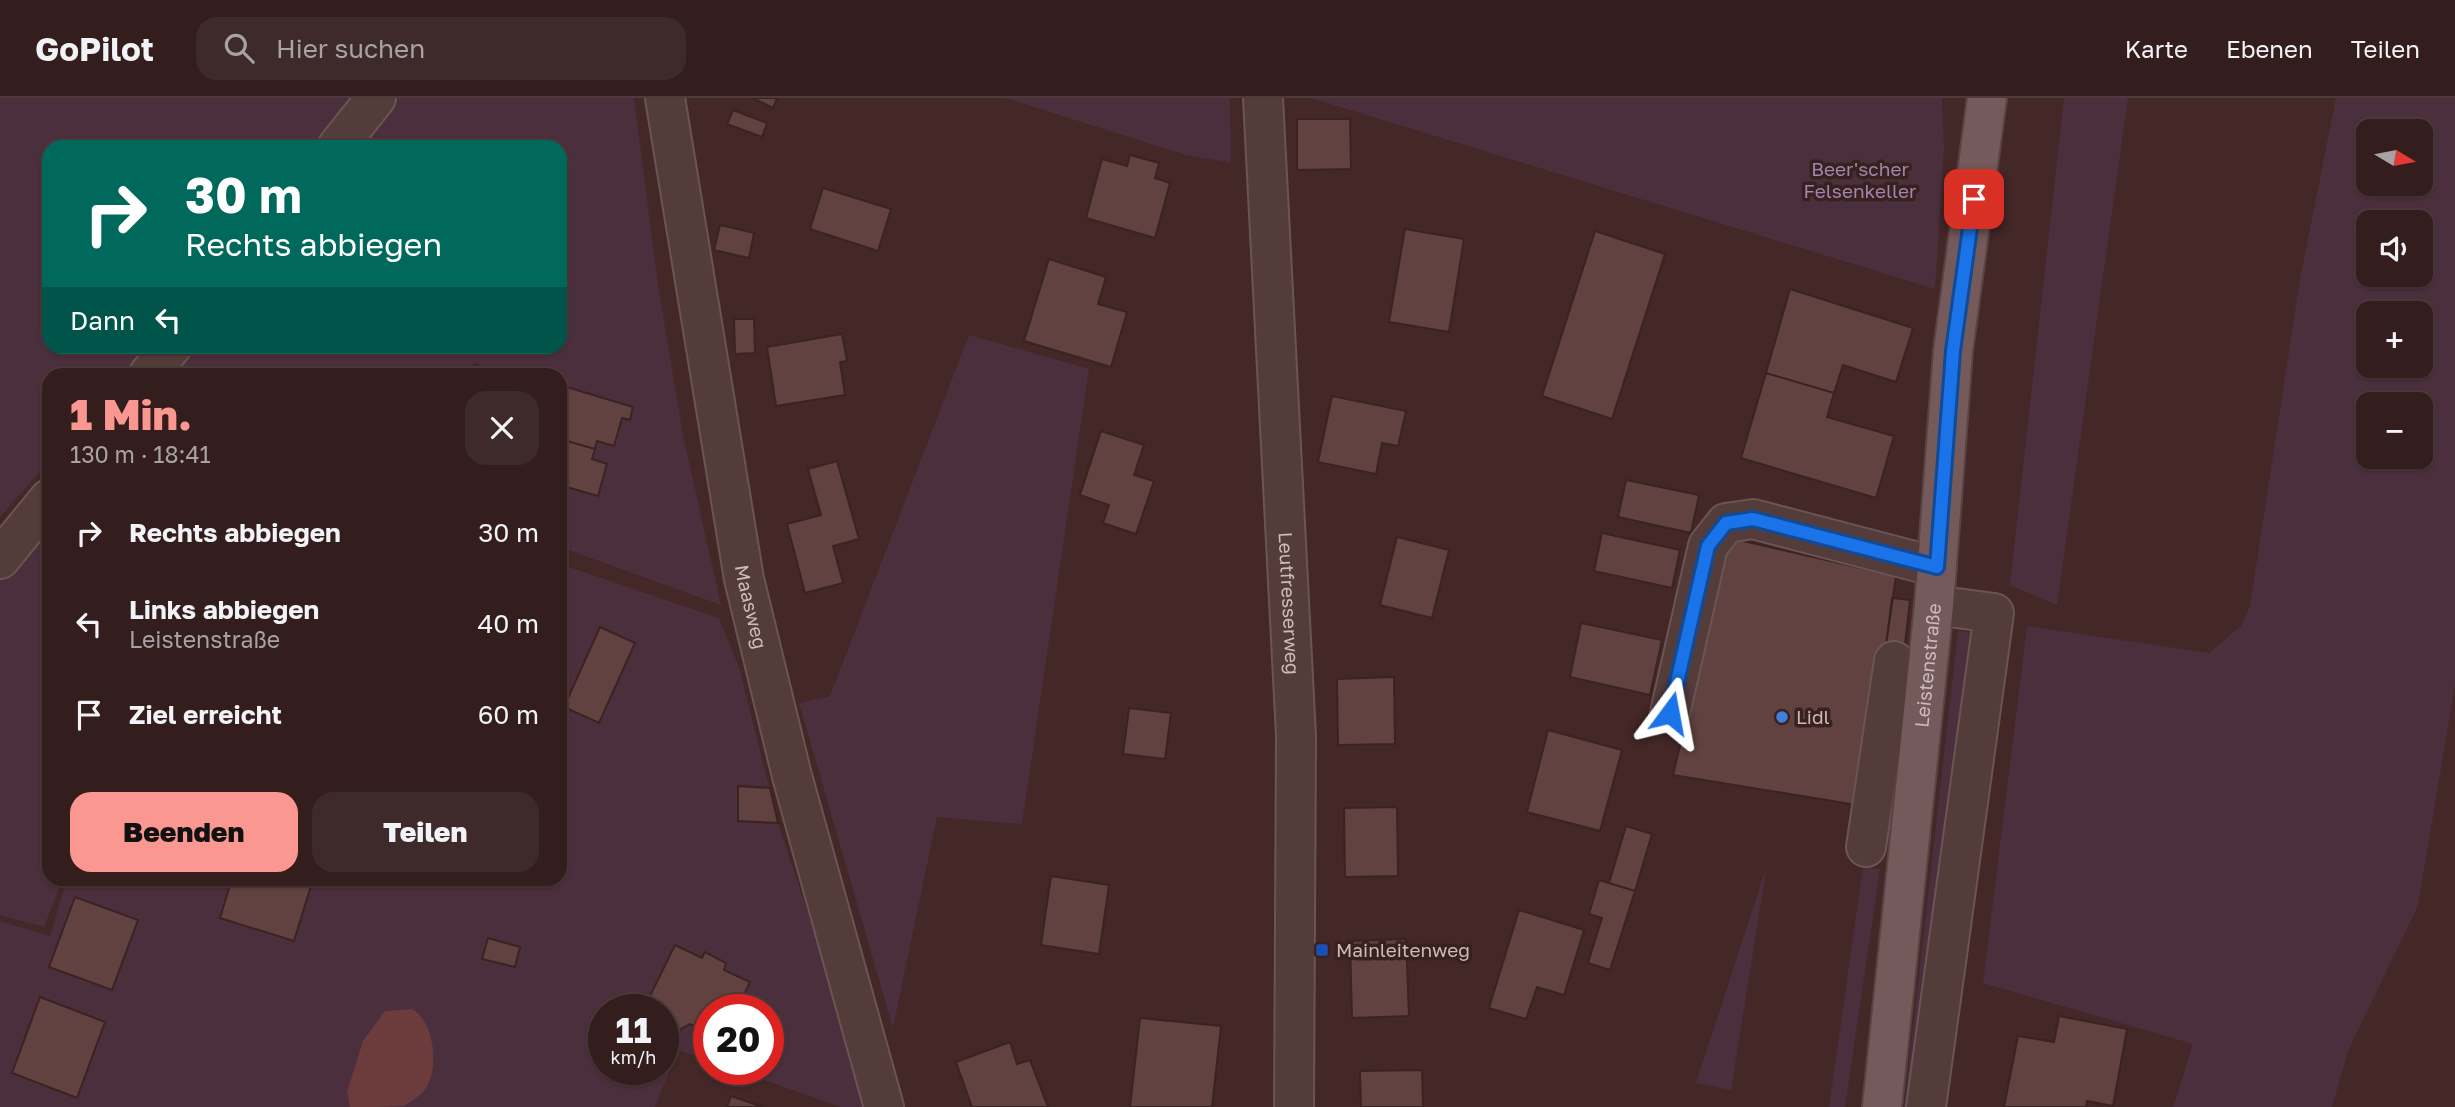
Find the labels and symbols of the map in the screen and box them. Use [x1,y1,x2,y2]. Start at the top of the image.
north arrow [2356,119,2432,196]
park label: Beer'scher Felsenkeller [1804,157,1917,202]
pin [1944,169,2004,229]
street label: Leutfresserweg [1274,531,1305,675]
street label: Maasweg [731,563,773,651]
street label: Leistenstraße [1909,602,1945,729]
position arrow [1633,676,1707,750]
place label: Lidl [1796,705,1830,728]
marker: Lidl [1774,709,1790,725]
place label: Mainleitenweg [1336,938,1470,961]
marker: Mainleitenweg [1314,942,1330,958]
speed limit sign: 20 [693,994,784,1085]

